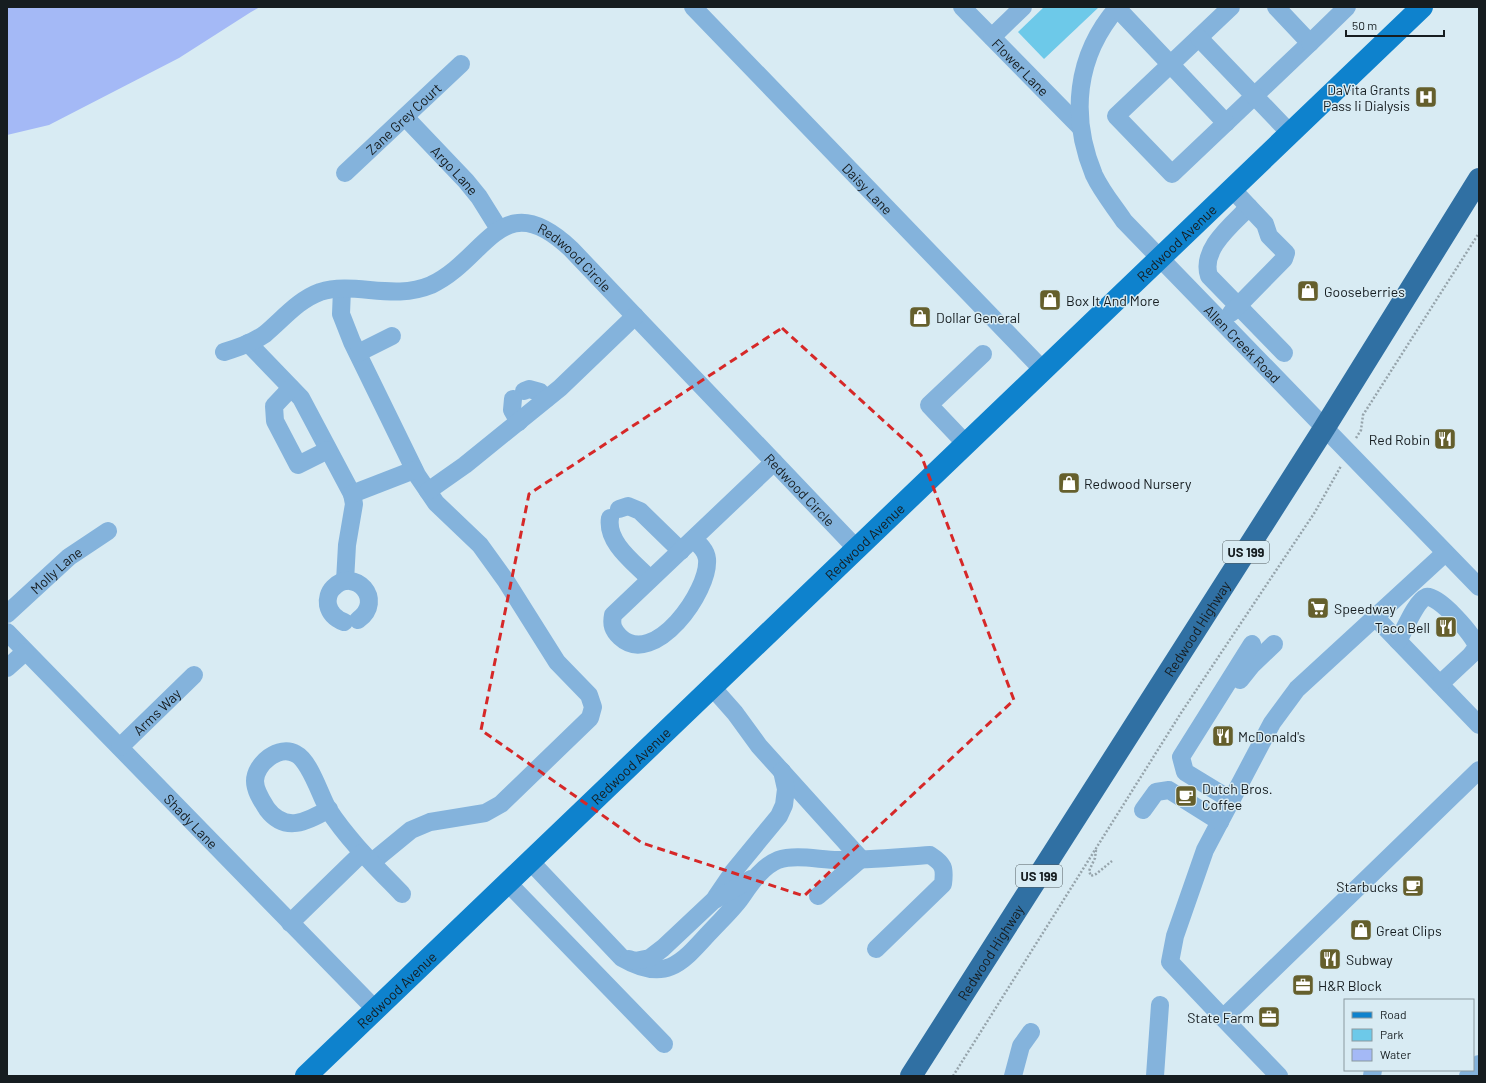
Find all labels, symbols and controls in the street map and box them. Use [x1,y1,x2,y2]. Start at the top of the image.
scale bar [1346,12,1444,38]
text: 50 m [1352,18,1377,32]
street label: Flower Lane [989,35,1053,99]
street label: Zane Grey Court [362,79,444,158]
place label: DaVita Grants Pass Ii Dialysis [1323,81,1410,114]
hospital icon: DaVita Grants Pass Ii Dialysis [1413,84,1439,110]
street label: Argo Lane [428,142,482,198]
street label: Daisy Lane [839,159,897,218]
street label: Redwood Avenue [1133,200,1220,284]
street label: Redwood Circle [535,219,615,295]
shop icon: Gooseberries [1295,278,1321,304]
place label: Gooseberries [1324,283,1405,300]
shop icon: Box It And More [1037,287,1063,313]
place label: Box It And More [1066,292,1160,309]
street label: Allen Creek Road [1201,301,1284,386]
shop icon: Dollar General [907,304,933,330]
place label: Dollar General [936,309,1020,326]
restaurant icon: Red Robin [1432,426,1458,452]
place label: Red Robin [1369,431,1430,448]
street label: Redwood Circle [761,449,839,529]
shop icon: Redwood Nursery [1056,470,1082,496]
place label: Redwood Nursery [1084,475,1192,492]
street label: Redwood Avenue [821,499,908,583]
road number: US 199 [1223,541,1269,563]
street label: Molly Lane [26,542,85,597]
street label: Redwood Highway [1160,577,1234,679]
supermarket icon: Speedway [1305,595,1331,621]
place label: Speedway [1334,600,1396,617]
restaurant icon: Taco Bell [1433,614,1459,640]
place label: Taco Bell [1375,619,1430,636]
street label: Arms Way [129,684,184,738]
street label: Redwood Avenue [587,723,674,807]
restaurant icon: McDonald's [1210,723,1236,749]
place label: McDonald's [1238,728,1306,745]
place label: Dutch Bros. Coffee [1202,780,1273,813]
cafe icon: Dutch Bros. Coffee [1173,783,1199,809]
street label: Shady Lane [161,790,222,852]
road number: US 199 [1016,865,1062,887]
cafe icon: Starbucks [1400,873,1426,899]
place label: Starbucks [1336,878,1398,895]
street label: Redwood Highway [953,901,1027,1003]
shop icon: Great Clips [1348,917,1374,943]
place label: Great Clips [1376,922,1442,939]
restaurant icon: Subway [1317,946,1343,972]
street label: Redwood Avenue [353,947,440,1032]
place label: Subway [1346,951,1393,968]
office icon: H&R Block [1290,972,1316,998]
place label: H&R Block [1318,977,1382,994]
legend [1344,999,1474,1071]
office icon: State Farm [1256,1004,1282,1030]
text: Road [1380,1007,1407,1021]
place label: State Farm [1187,1009,1254,1026]
text: Park [1380,1027,1404,1041]
text: Water [1380,1047,1412,1061]

